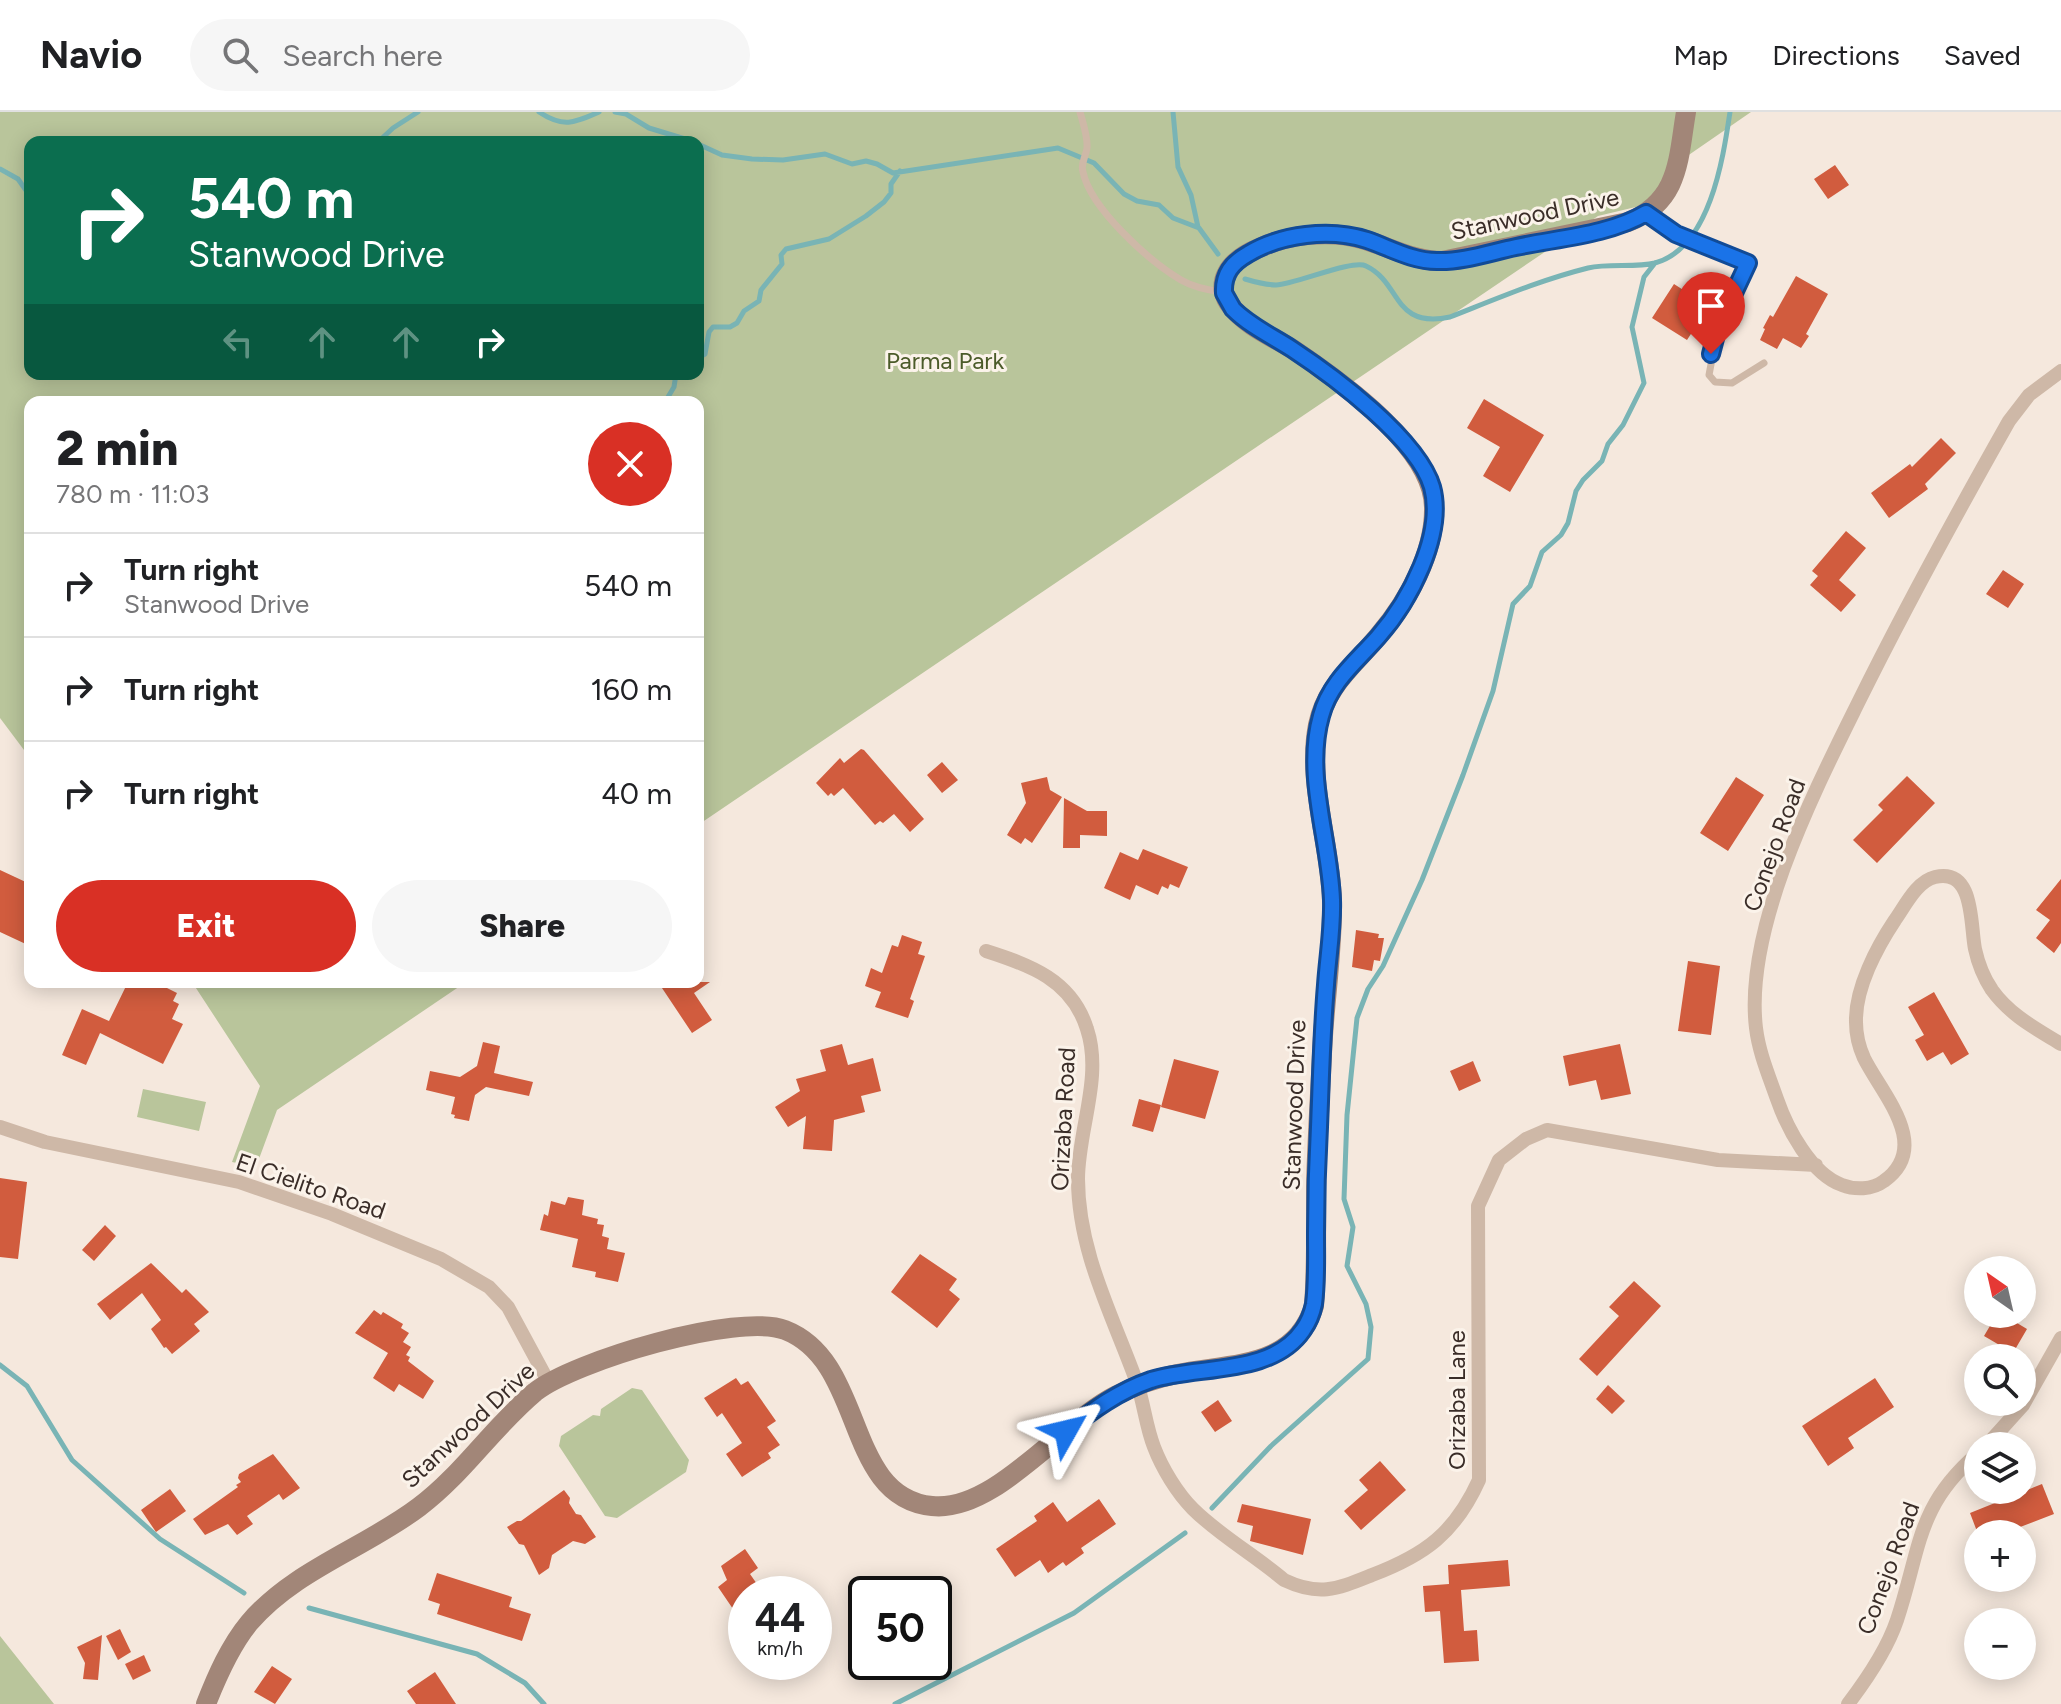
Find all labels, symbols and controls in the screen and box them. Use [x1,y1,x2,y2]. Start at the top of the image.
search box [190,19,750,91]
text: Navio [40,32,142,78]
icon: search [218,33,262,77]
text: Search here [282,37,443,74]
text: Map [1674,38,1728,72]
text: Directions [1772,38,1900,72]
text: Saved [1944,38,2021,72]
text: 540 m [188,165,354,232]
icon: right [56,168,160,272]
street label: Stanwood Drive [1448,182,1622,246]
text: Stanwood Drive [188,233,445,276]
pin [1677,272,1745,354]
icon: arrive [1689,284,1733,328]
icon: left [216,320,260,364]
icon: ahead [300,320,344,364]
icon: ahead [384,320,428,364]
icon: right [468,320,512,364]
park label: Parma Park [886,346,1004,375]
text: 2 min [56,419,179,477]
button: close [588,422,672,506]
text: 780 m · 11:03 [56,478,209,510]
text: Turn right [124,551,259,588]
icon: right [56,563,100,607]
text: 540 m [584,567,672,604]
text: Stanwood Drive [124,588,309,620]
icon: right [56,667,100,711]
text: Turn right [124,671,259,708]
text: 160 m [590,671,672,708]
icon: right [56,771,100,815]
text: Turn right [124,775,259,812]
text: 40 m [601,775,672,812]
street label: Conejo Road [1737,775,1811,915]
button: Exit [56,880,356,972]
button: Share [372,880,672,972]
street label: Stanwood Drive [1277,1019,1311,1191]
street label: Orizaba Road [1045,1046,1081,1192]
street label: El Cielito Road [232,1147,390,1225]
north arrow [1964,1256,2036,1328]
map controls [1964,1256,2036,1680]
street label: Orizaba Lane [1442,1330,1471,1470]
button: search [1964,1344,2036,1416]
street label: Stanwood Drive [396,1356,540,1494]
position arrow [1024,1389,1108,1473]
button: layers [1964,1432,2036,1504]
street label: Conejo Road [1851,1498,1925,1638]
button: + [1964,1520,2036,1592]
speed limit sign: 50 [848,1576,952,1680]
text: 44 [755,1594,805,1642]
button: − [1964,1608,2036,1680]
text: km/h [757,1636,803,1660]

